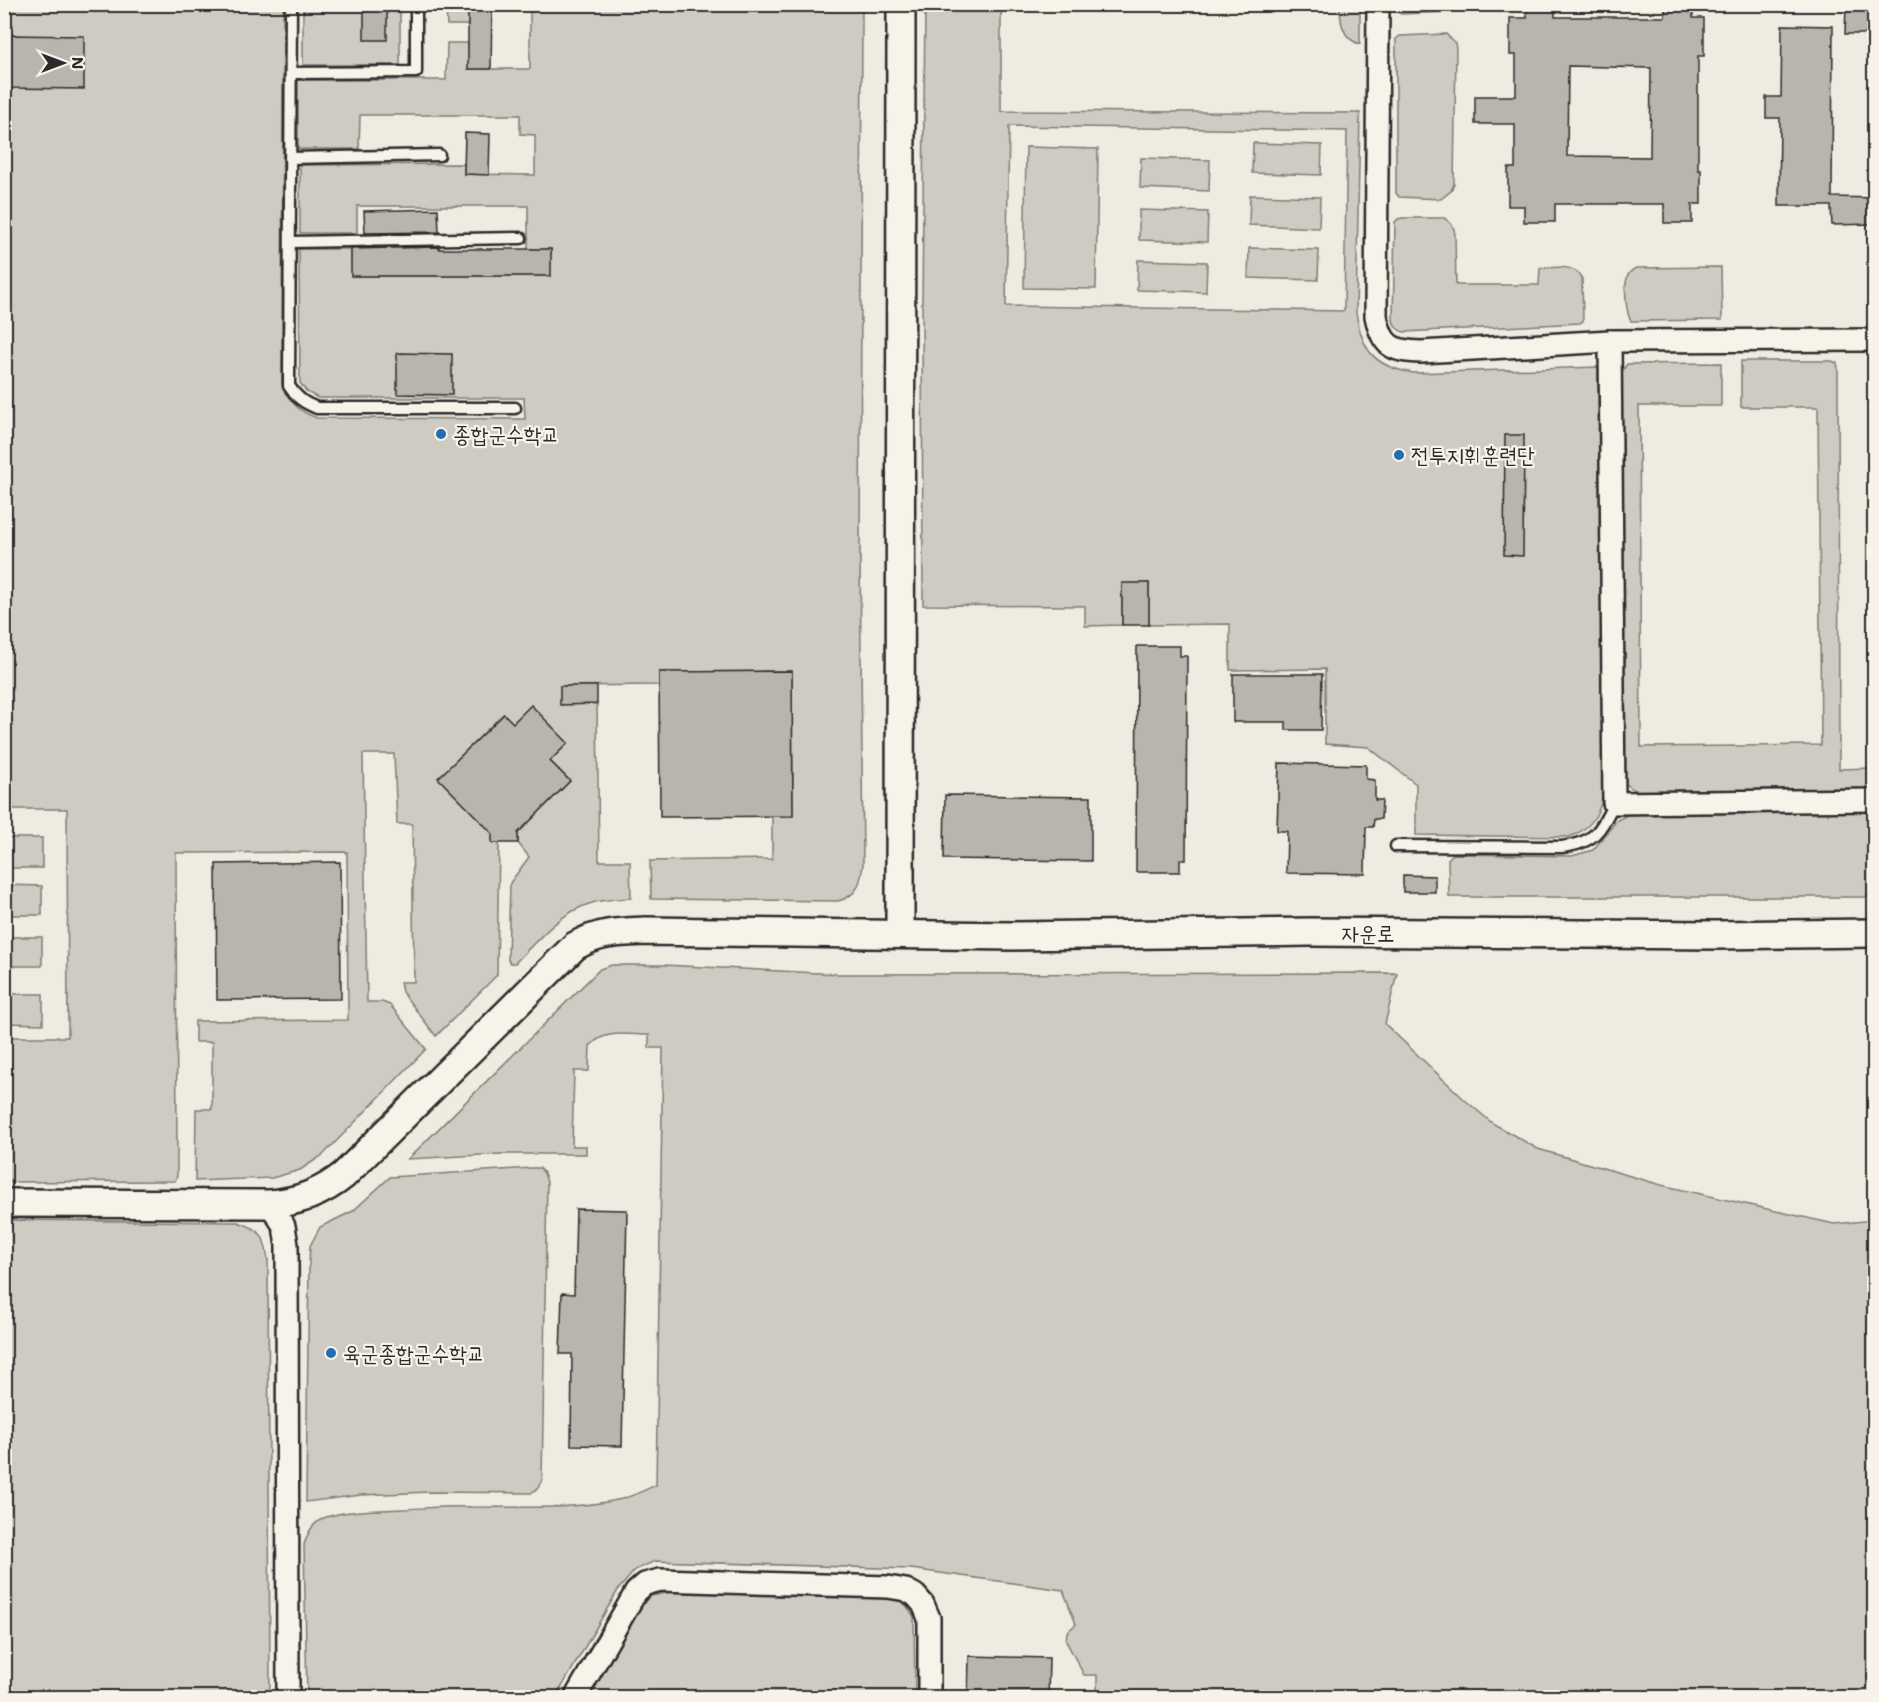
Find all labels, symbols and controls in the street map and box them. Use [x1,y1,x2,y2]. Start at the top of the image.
north arrow [33,33,93,93]
text: N [67,57,88,69]
place label: 종합군수학교 [453,420,559,449]
marker: 종합군수학교 [434,427,448,441]
place label: 전투지휘훈련단 [1411,441,1535,470]
marker: 전투지휘훈련단 [1392,448,1406,462]
street label: 자운로 [1341,919,1395,948]
place label: 육군종합군수학교 [343,1339,485,1368]
marker: 육군종합군수학교 [324,1346,338,1360]

